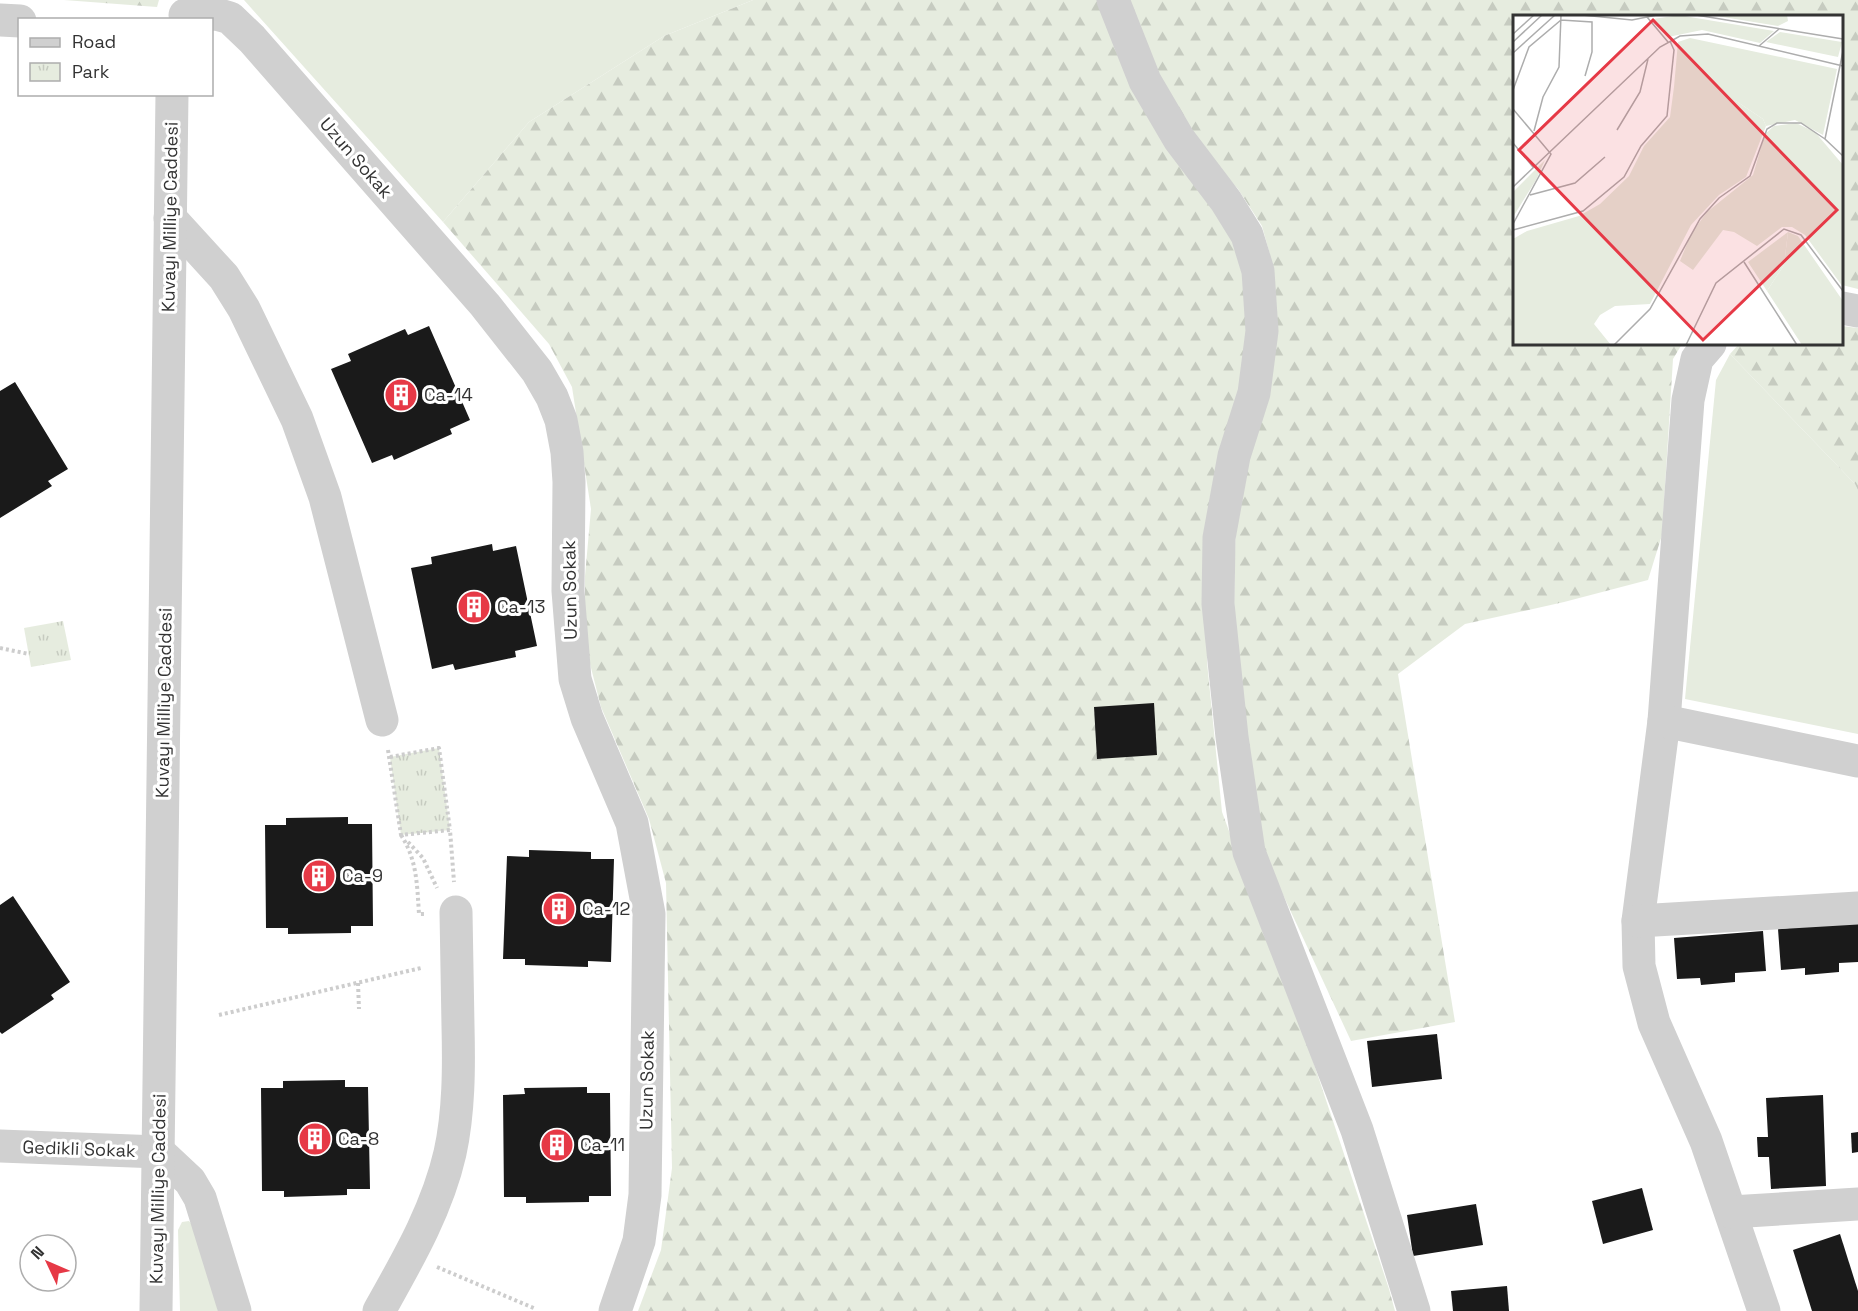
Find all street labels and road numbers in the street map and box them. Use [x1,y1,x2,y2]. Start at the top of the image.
street label: Uzun Sokak [315,113,398,203]
street label: Kuvayı Milliye Caddesi [156,122,183,312]
street label: Uzun Sokak [557,540,582,640]
street label: Kuvayı Milliye Caddesi [150,608,177,798]
street label: Uzun Sokak [634,1030,659,1130]
street label: Kuvayı Milliye Caddesi [144,1094,171,1284]
street label: Gedikli Sokak [22,1135,136,1162]

